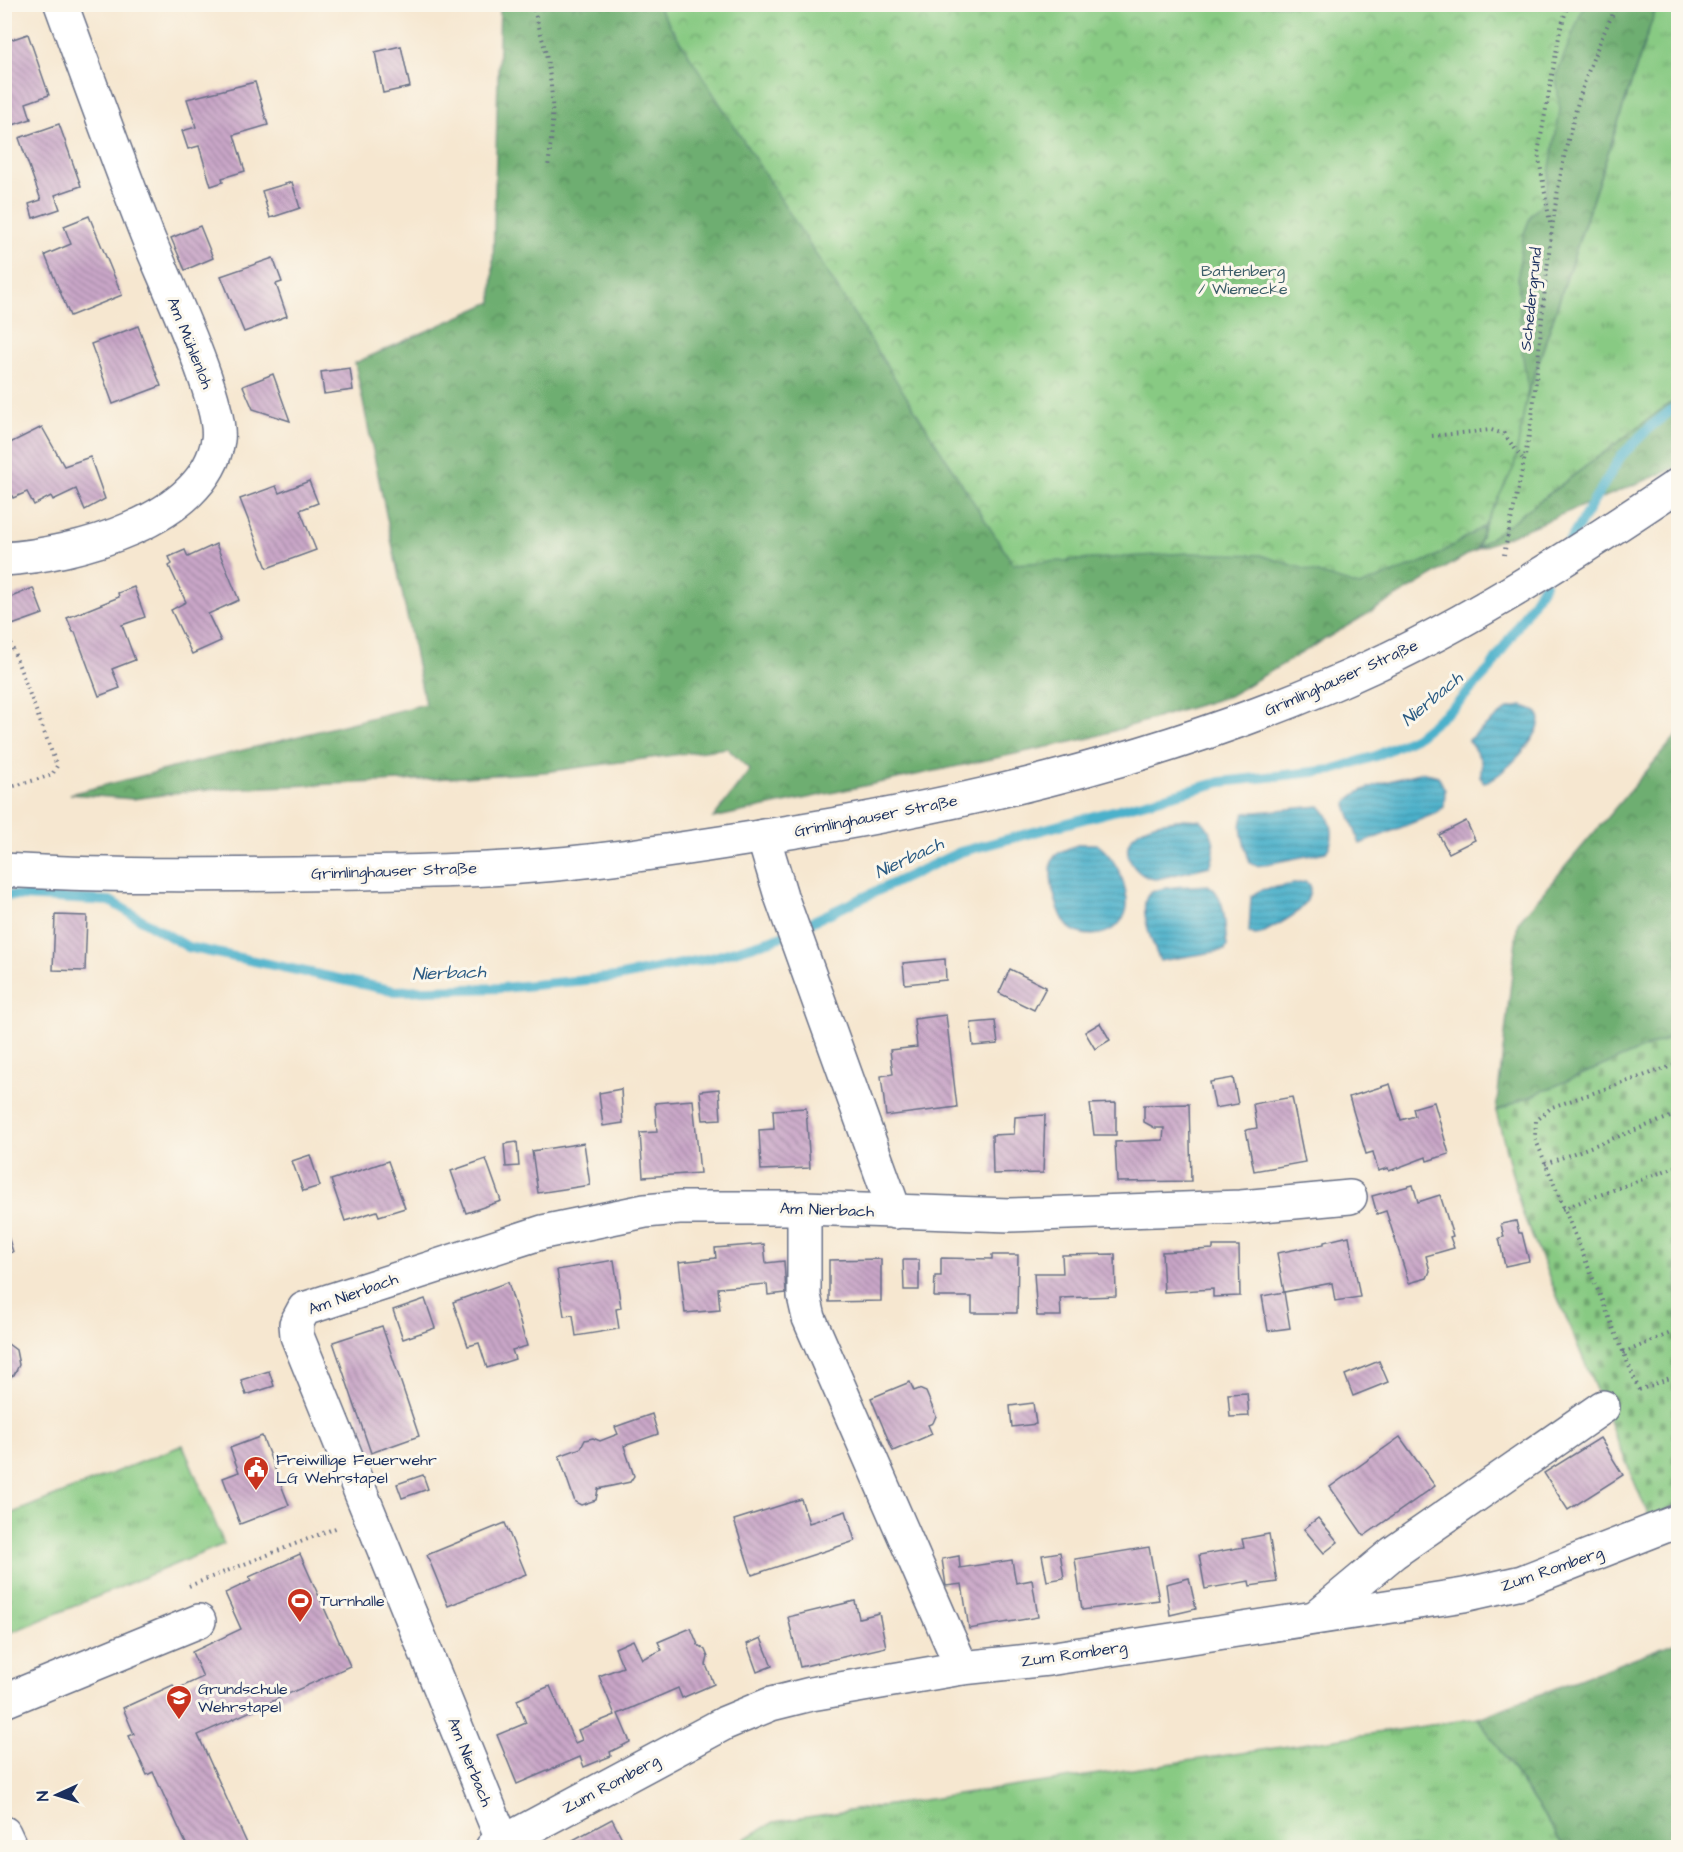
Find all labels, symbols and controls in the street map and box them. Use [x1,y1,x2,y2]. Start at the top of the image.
street label: Schedergrund [1515,246,1548,352]
park label: Battenberg / Wiemecke [1198,260,1288,300]
street label: Am Mühlenloh [162,294,218,392]
street label: Grimlinghauser Straße [1261,634,1422,723]
water label: Nierbach [1396,665,1469,732]
street label: Grimlinghauser Straße [793,789,960,844]
water label: Nierbach [871,831,948,885]
street label: Grimlinghauser Straße [311,857,478,886]
water label: Nierbach [412,959,487,987]
street label: Am Nierbach [780,1197,875,1223]
street label: Am Nierbach [305,1268,401,1320]
place label: Freiwillige Feuerwehr LG Wehrstapel [276,1449,437,1489]
public building icon: Freiwillige Feuerwehr LG Wehrstapel [241,1454,271,1492]
street label: Zum Romberg [1498,1541,1607,1598]
sports icon: Turnhalle [285,1586,315,1624]
place label: Turnhalle [320,1590,385,1612]
street label: Zum Romberg [1019,1636,1129,1673]
place label: Grundschule Wehrstapel [198,1678,288,1718]
school or university icon: Grundschule Wehrstapel [164,1683,194,1721]
street label: Am Nierbach [442,1714,498,1810]
street label: Zum Romberg [559,1749,664,1820]
north arrow [27,1765,87,1825]
text: N [32,1790,54,1802]

